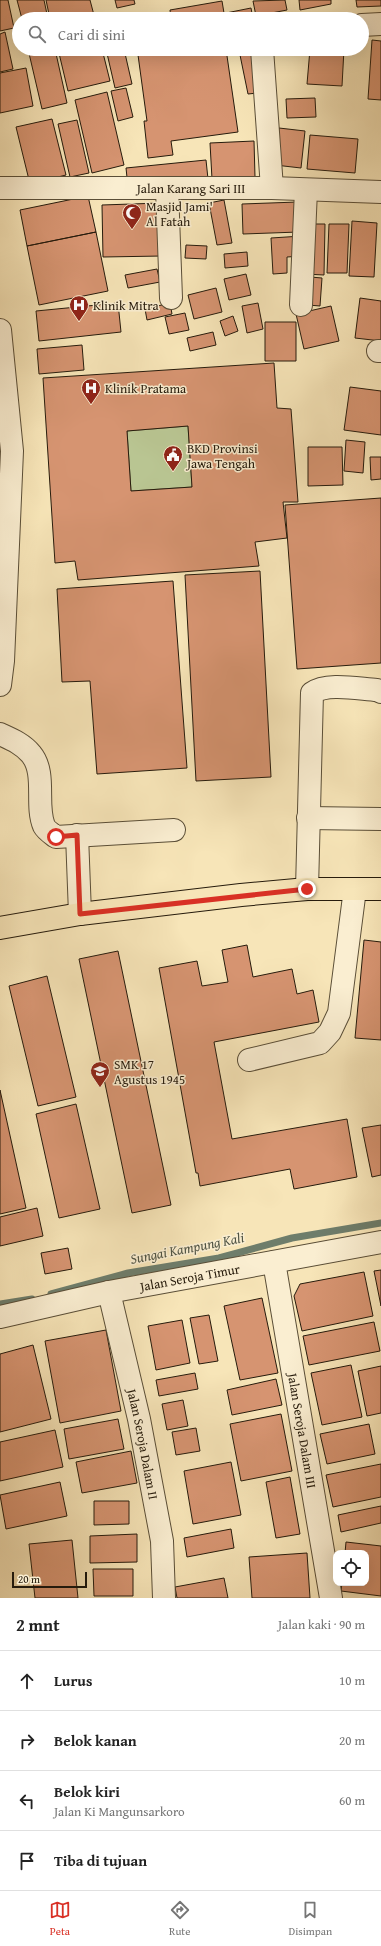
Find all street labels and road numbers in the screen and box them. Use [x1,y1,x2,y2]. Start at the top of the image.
street label: Jalan Karang Sari III [135,179,245,198]
street label: Jalan Seroja Timur [136,1259,242,1296]
street label: Jalan Seroja Dalam III [283,1370,322,1490]
street label: Jalan Seroja Dalam II [122,1385,163,1501]

